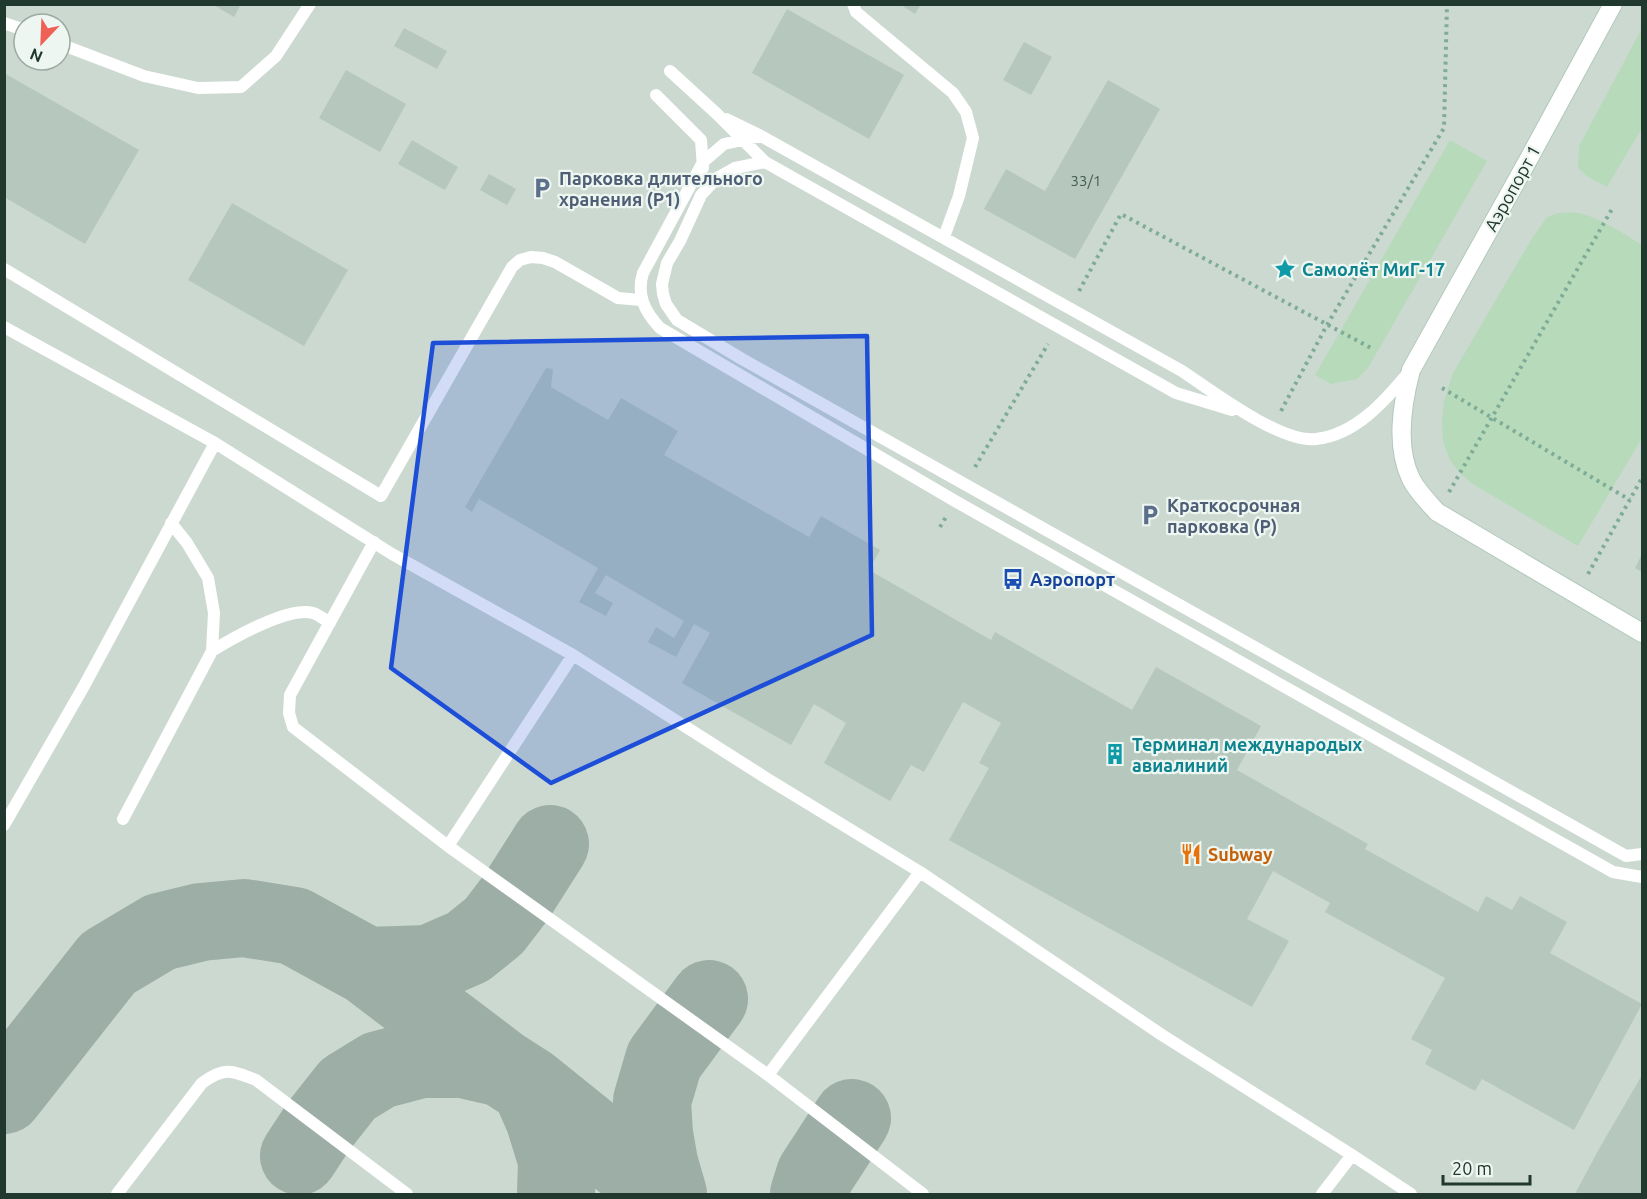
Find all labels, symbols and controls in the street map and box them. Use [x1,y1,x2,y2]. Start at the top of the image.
north arrow [12,12,72,72]
text: N [27,45,45,66]
street label: Аэропорт 1 [1480,141,1544,235]
place label: Парковка длительного хранения (P1) [559,168,763,210]
house number: 33/1 [1071,172,1101,189]
parking icon: Парковка длительного хранения (P1) [530,176,554,200]
place icon: Самолёт МиГ-17 [1273,257,1297,281]
place label: Самолёт МиГ-17 [1302,259,1445,279]
place label: Краткосрочная парковка (P) [1167,495,1300,537]
parking icon: Краткосрочная парковка (P) [1138,503,1162,527]
bus stop icon: Аэропорт [1001,567,1025,591]
place label: Аэропорт [1030,569,1115,589]
place label: Терминал международых авиалиний [1132,734,1363,775]
building icon: Терминал международых авиалиний [1103,742,1127,766]
restaurant icon: Subway [1179,842,1203,866]
place label: Subway [1208,844,1273,864]
scale bar [1443,1148,1530,1186]
text: 20 m [1452,1158,1492,1178]

